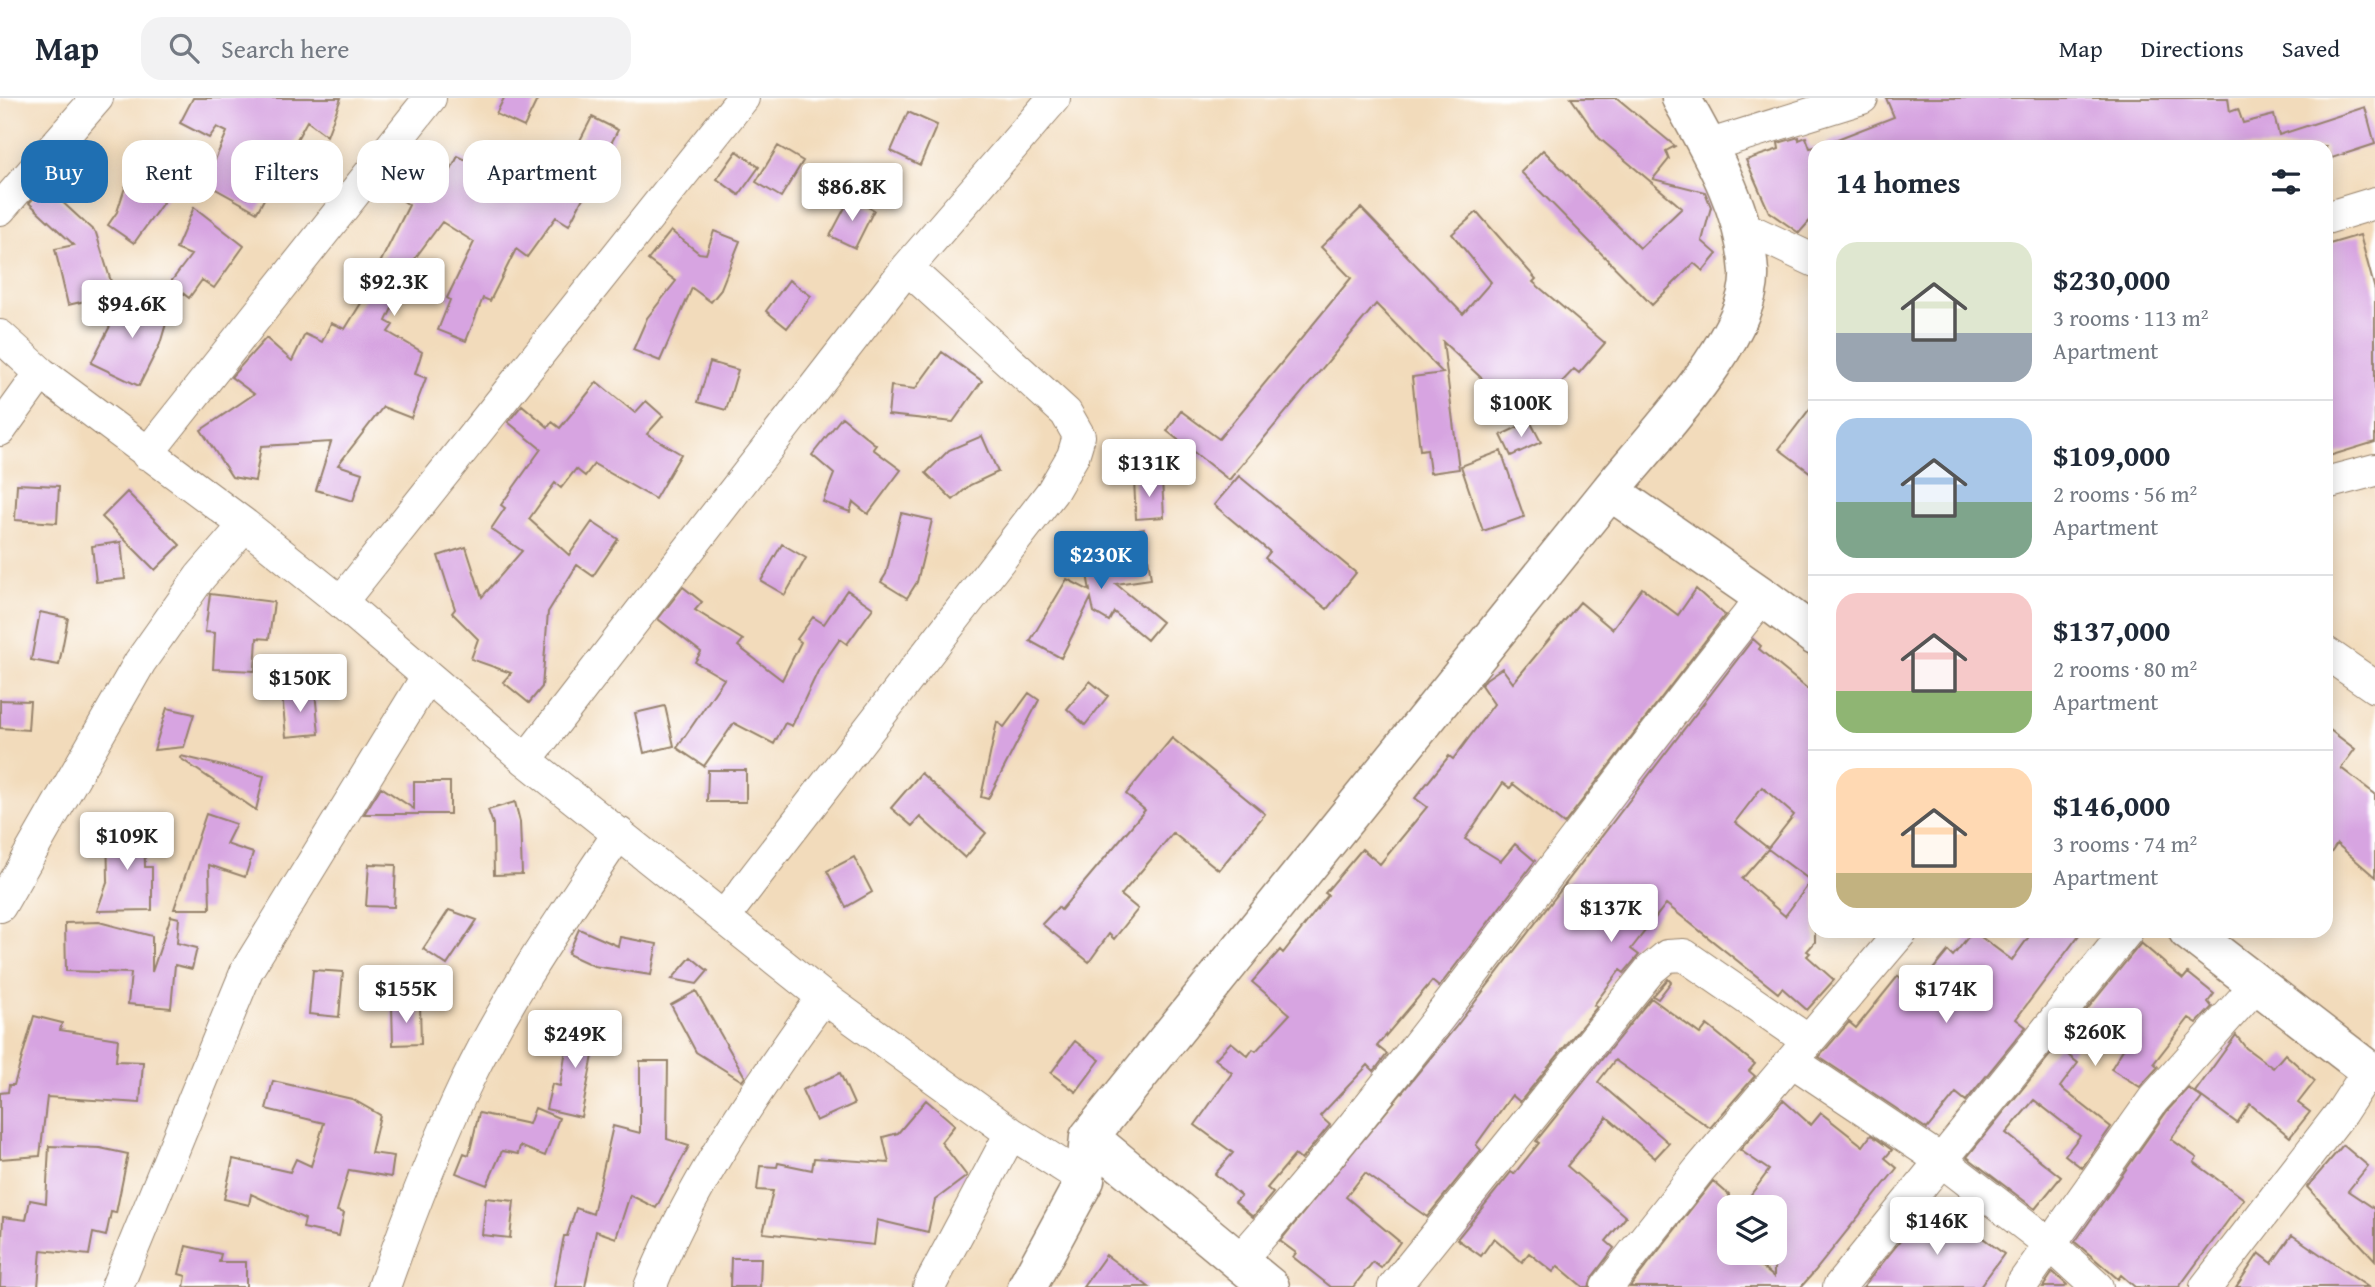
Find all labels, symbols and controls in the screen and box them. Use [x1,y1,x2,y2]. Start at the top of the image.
search box [141,17,631,80]
text: Map [35,24,99,72]
icon: search [165,29,203,67]
text: Search here [221,29,349,68]
text: Map [2059,31,2103,66]
text: Directions [2141,31,2244,66]
text: Saved [2282,31,2340,66]
chip: Buy [21,140,108,203]
chip: Rent [122,140,217,203]
chip: Filters [231,140,343,203]
chip: New [357,140,449,203]
chip: Apartment [463,140,621,203]
text: 14 homes [1836,160,1961,204]
icon: filters [2267,163,2305,201]
pin: $86.8K [795,164,909,223]
text: $86.8K [818,169,886,202]
text: $230,000 [2053,257,2170,301]
pin: $92.3K [337,258,451,318]
text: $92.3K [360,264,428,297]
icon: home [1892,270,1976,354]
pin: $94.6K [75,280,189,340]
text: $94.6K [98,286,166,319]
text: 3 rooms · 113 m² [2053,301,2208,334]
text: Apartment [2053,334,2158,367]
pin: $100K [1472,380,1570,439]
text: $100K [1490,385,1552,418]
text: $109,000 [2053,433,2170,477]
pin: $131K [1100,440,1198,499]
text: $131K [1118,445,1180,478]
icon: home [1892,446,1976,530]
text: 2 rooms · 56 m² [2053,477,2197,510]
text: Apartment [2053,510,2158,543]
pin: $230K [1052,532,1150,591]
text: $230K [1070,537,1132,570]
text: $137,000 [2053,608,2170,652]
icon: home [1892,621,1976,705]
text: 2 rooms · 80 m² [2053,652,2197,685]
pin: $150K [251,654,349,714]
text: $150K [269,660,331,693]
text: Apartment [2053,685,2158,718]
text: $146,000 [2053,783,2170,827]
icon: home [1892,796,1976,880]
pin: $109K [78,812,176,872]
text: $109K [96,818,158,851]
text: 3 rooms · 74 m² [2053,827,2197,860]
text: Apartment [2053,860,2158,893]
pin: $137K [1562,884,1660,944]
text: $137K [1580,890,1642,923]
pin: $155K [357,965,455,1025]
pin: $174K [1897,965,1995,1025]
text: $155K [375,971,437,1004]
text: $174K [1915,971,1977,1004]
pin: $260K [2046,1009,2144,1068]
pin: $249K [526,1010,624,1070]
text: $260K [2064,1014,2126,1047]
text: $249K [544,1016,606,1049]
map controls [1717,1195,1787,1265]
button: layers [1717,1195,1787,1265]
pin: $146K [1888,1198,1986,1257]
text: $146K [1906,1203,1968,1236]

